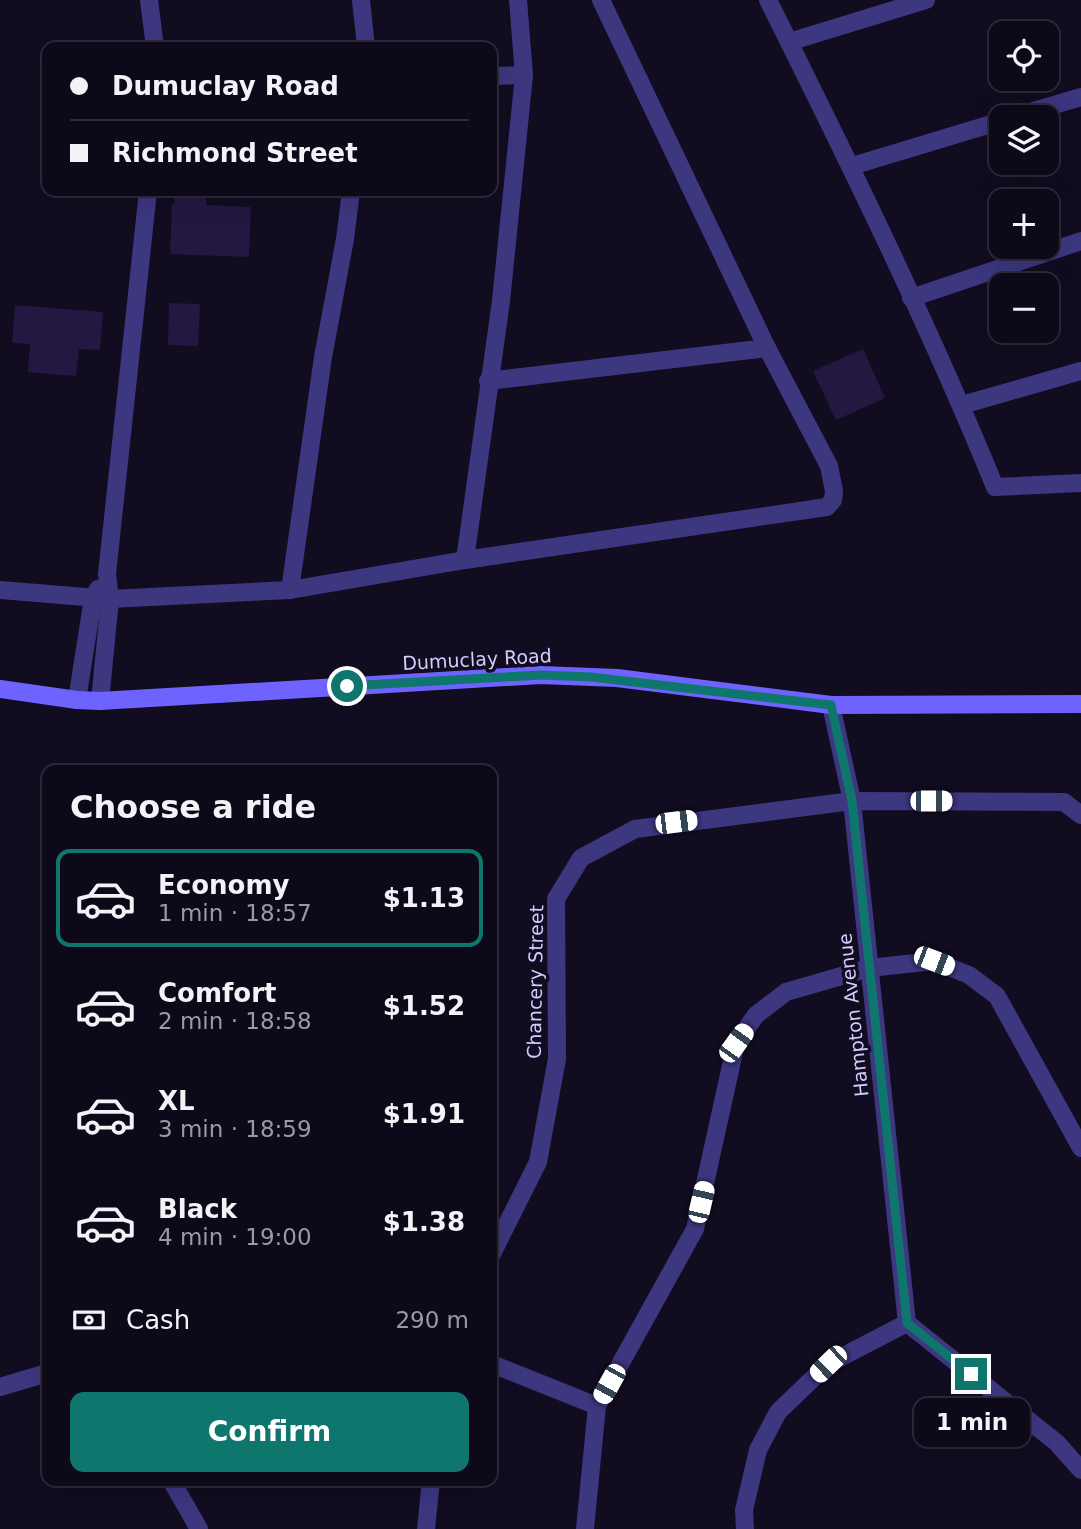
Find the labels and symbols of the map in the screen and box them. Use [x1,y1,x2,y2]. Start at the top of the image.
street label: Dumuclay Road [402,644,552,674]
route start [331,670,363,702]
car [911,791,953,812]
car [654,809,699,835]
street label: Chancery Street [523,905,547,1059]
street label: Hampton Avenue [833,932,873,1098]
car [911,944,958,978]
car [716,1020,757,1066]
car [687,1179,716,1225]
car [806,1342,851,1386]
route end [955,1358,987,1390]
car [590,1361,629,1407]
callout: 1 min [913,1398,1029,1448]

